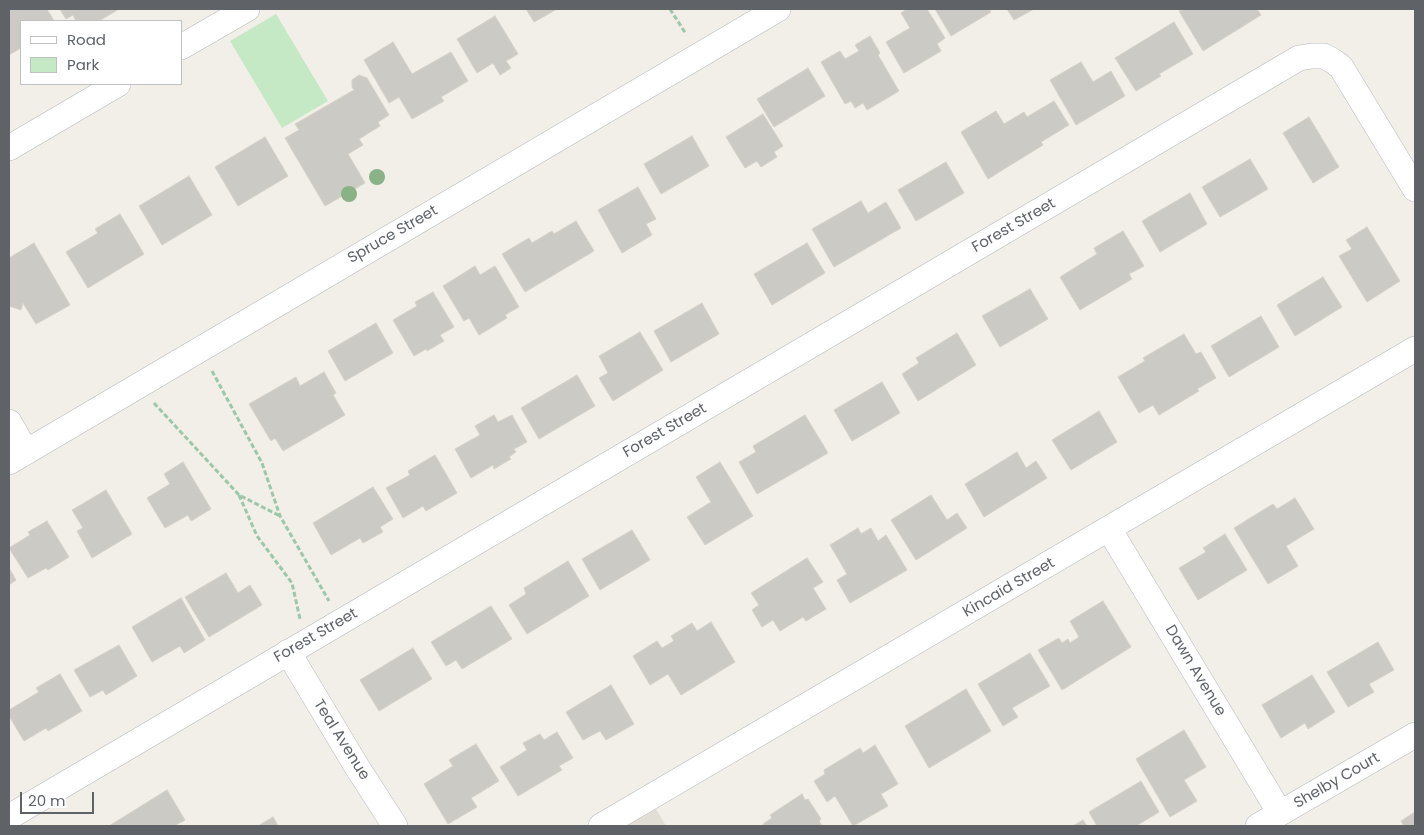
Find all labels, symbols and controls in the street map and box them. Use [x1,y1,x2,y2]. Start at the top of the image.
legend [20,20,182,85]
text: Road [67,29,106,50]
text: Park [67,54,99,75]
street label: Forest Street [969,195,1059,257]
street label: Spruce Street [345,202,441,268]
street label: Forest Street [620,400,710,462]
street label: Kincaid Street [960,554,1058,622]
street label: Forest Street [271,605,361,667]
street label: Dawn Avenue [1161,622,1229,720]
street label: Teal Avenue [309,696,373,784]
street label: Shelby Court [1291,749,1383,813]
scale bar [22,782,96,814]
text: 20 m [28,790,66,811]

